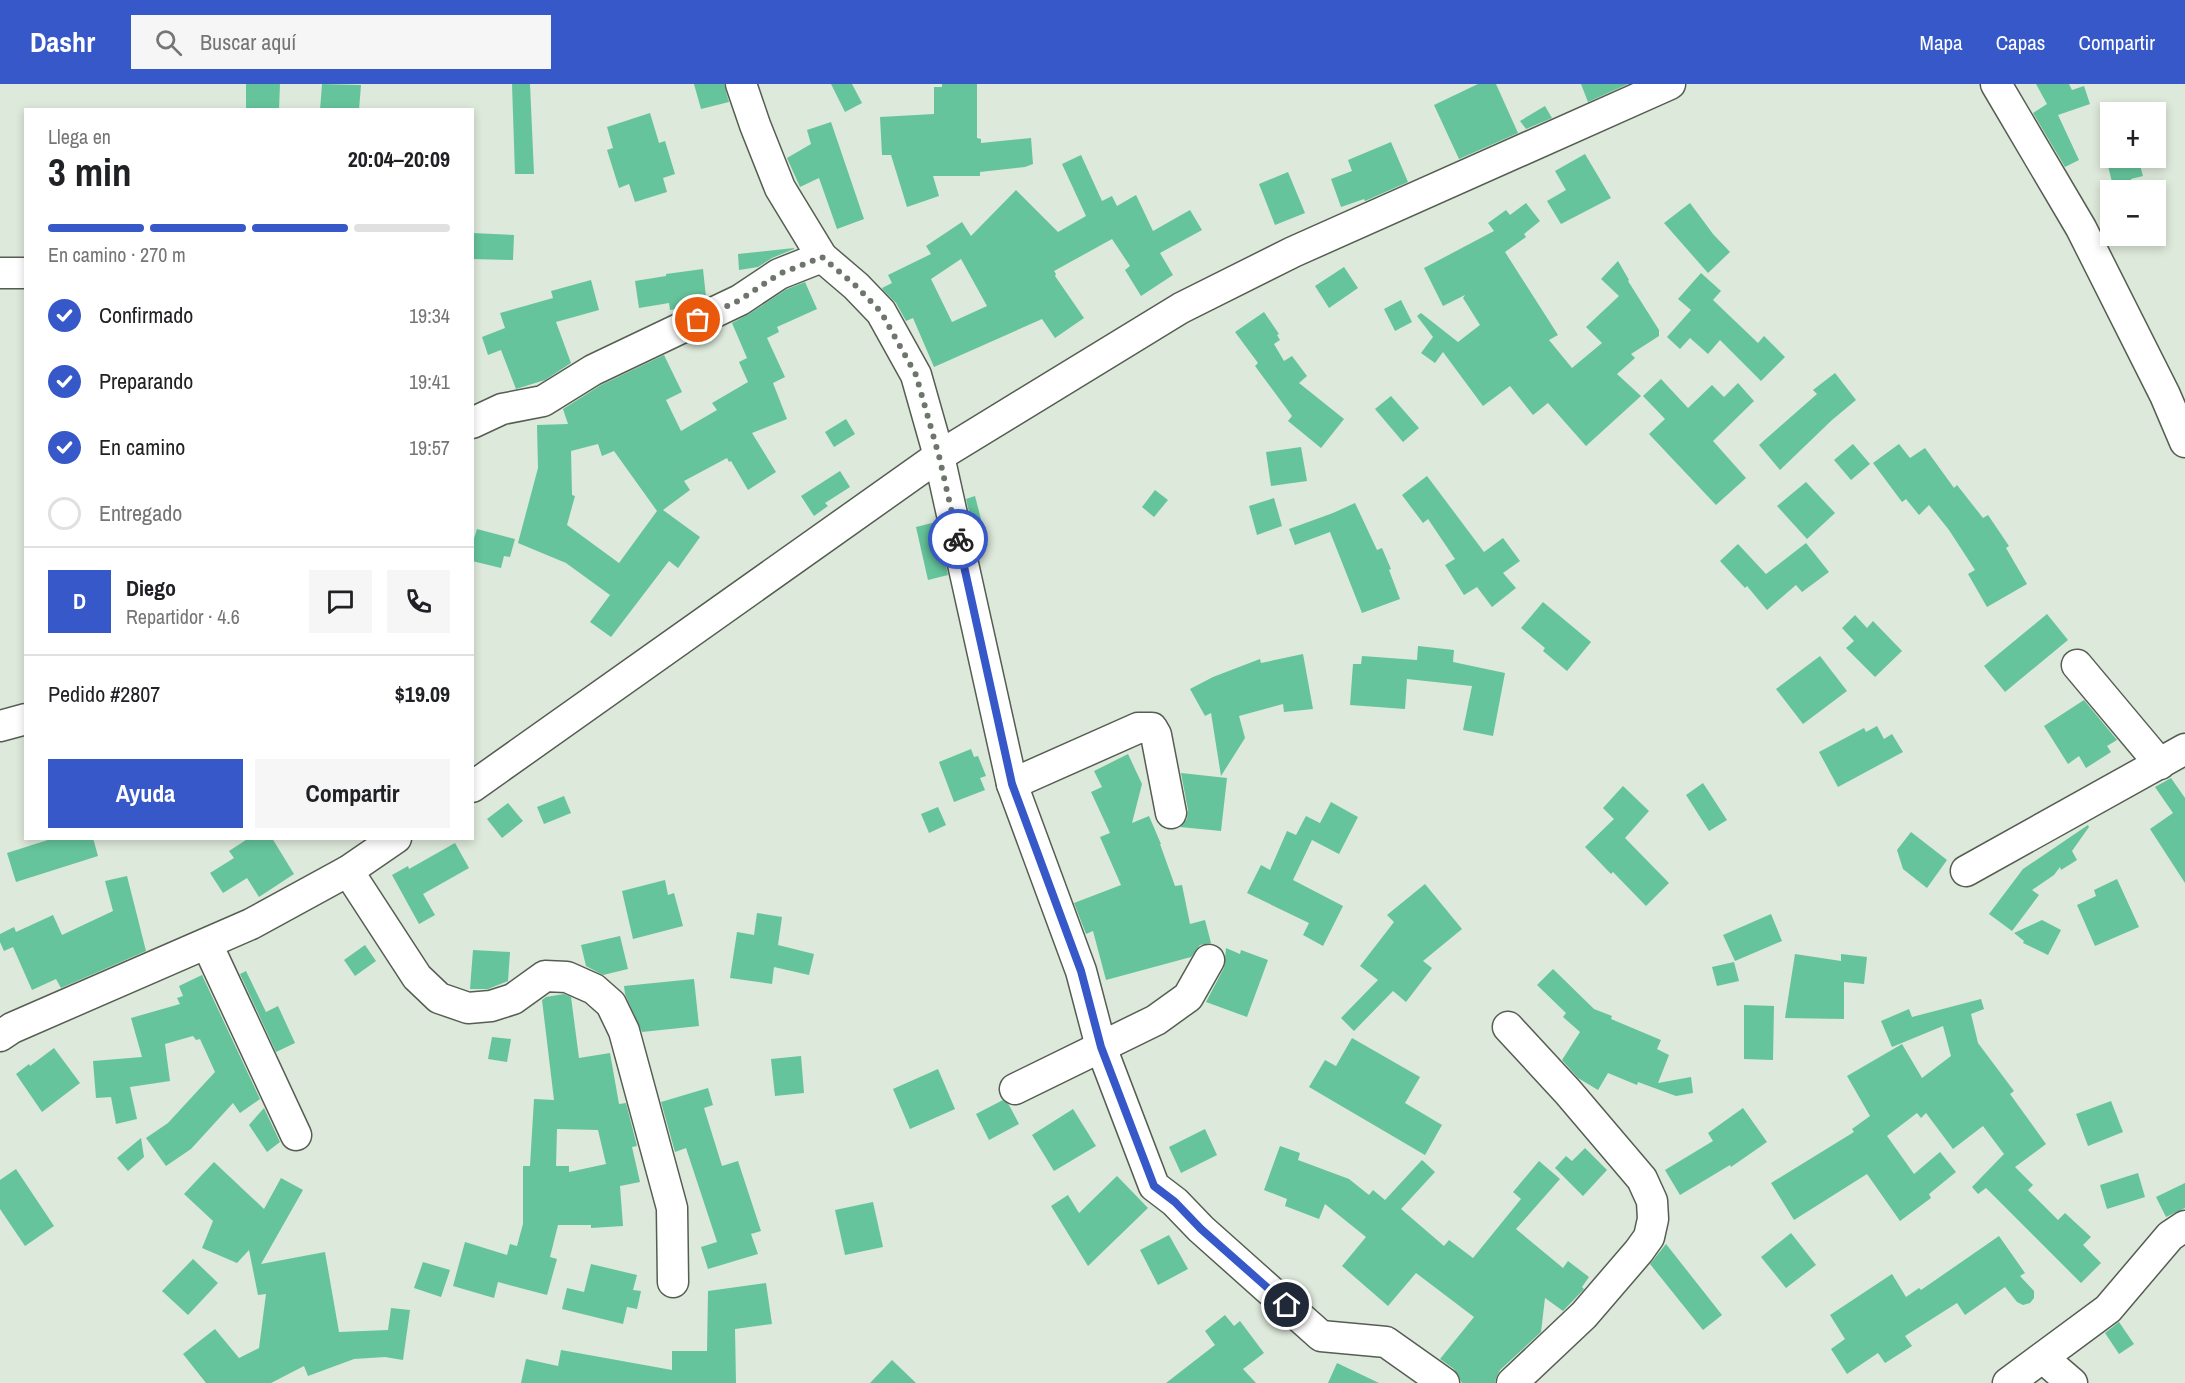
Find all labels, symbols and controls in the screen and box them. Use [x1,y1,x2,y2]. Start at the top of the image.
search box [131,15,551,69]
text: Dashr [30,23,95,61]
icon: search [152,26,185,59]
text: Buscar aquí [200,27,296,57]
text: Mapa [1920,28,1963,57]
text: Capas [1996,28,2045,57]
text: Compartir [2078,28,2155,57]
map controls [2100,102,2166,246]
button: + [2100,102,2166,168]
text: Llega en [48,123,111,150]
text: 20:04–20:09 [348,144,450,174]
text: 3 min [48,146,132,198]
button: − [2100,180,2166,246]
text: En camino · 270 m [48,241,186,268]
pin [672,294,723,345]
icon: check [48,299,81,332]
text: Confirmado [99,300,193,330]
text: 19:34 [409,302,450,329]
icon: bag [681,303,714,336]
icon: check [48,365,81,398]
text: Preparando [99,366,193,396]
text: 19:41 [409,368,450,395]
icon: check [48,431,81,464]
text: En camino [99,432,185,462]
text: 19:57 [409,434,450,461]
text: Entregado [99,498,182,528]
courier [928,509,988,569]
icon: bike [942,523,975,556]
button: chat [309,570,372,633]
button: phone [387,570,450,633]
text: Diego [126,573,176,603]
text: D [73,586,86,616]
text: Repartidor · 4.6 [126,603,240,630]
text: Pedido #2807 [48,679,160,709]
text: $19.09 [395,679,450,709]
button: Ayuda [48,759,243,828]
button: Compartir [255,759,450,828]
pin [1261,1279,1312,1330]
icon: home [1270,1288,1303,1321]

